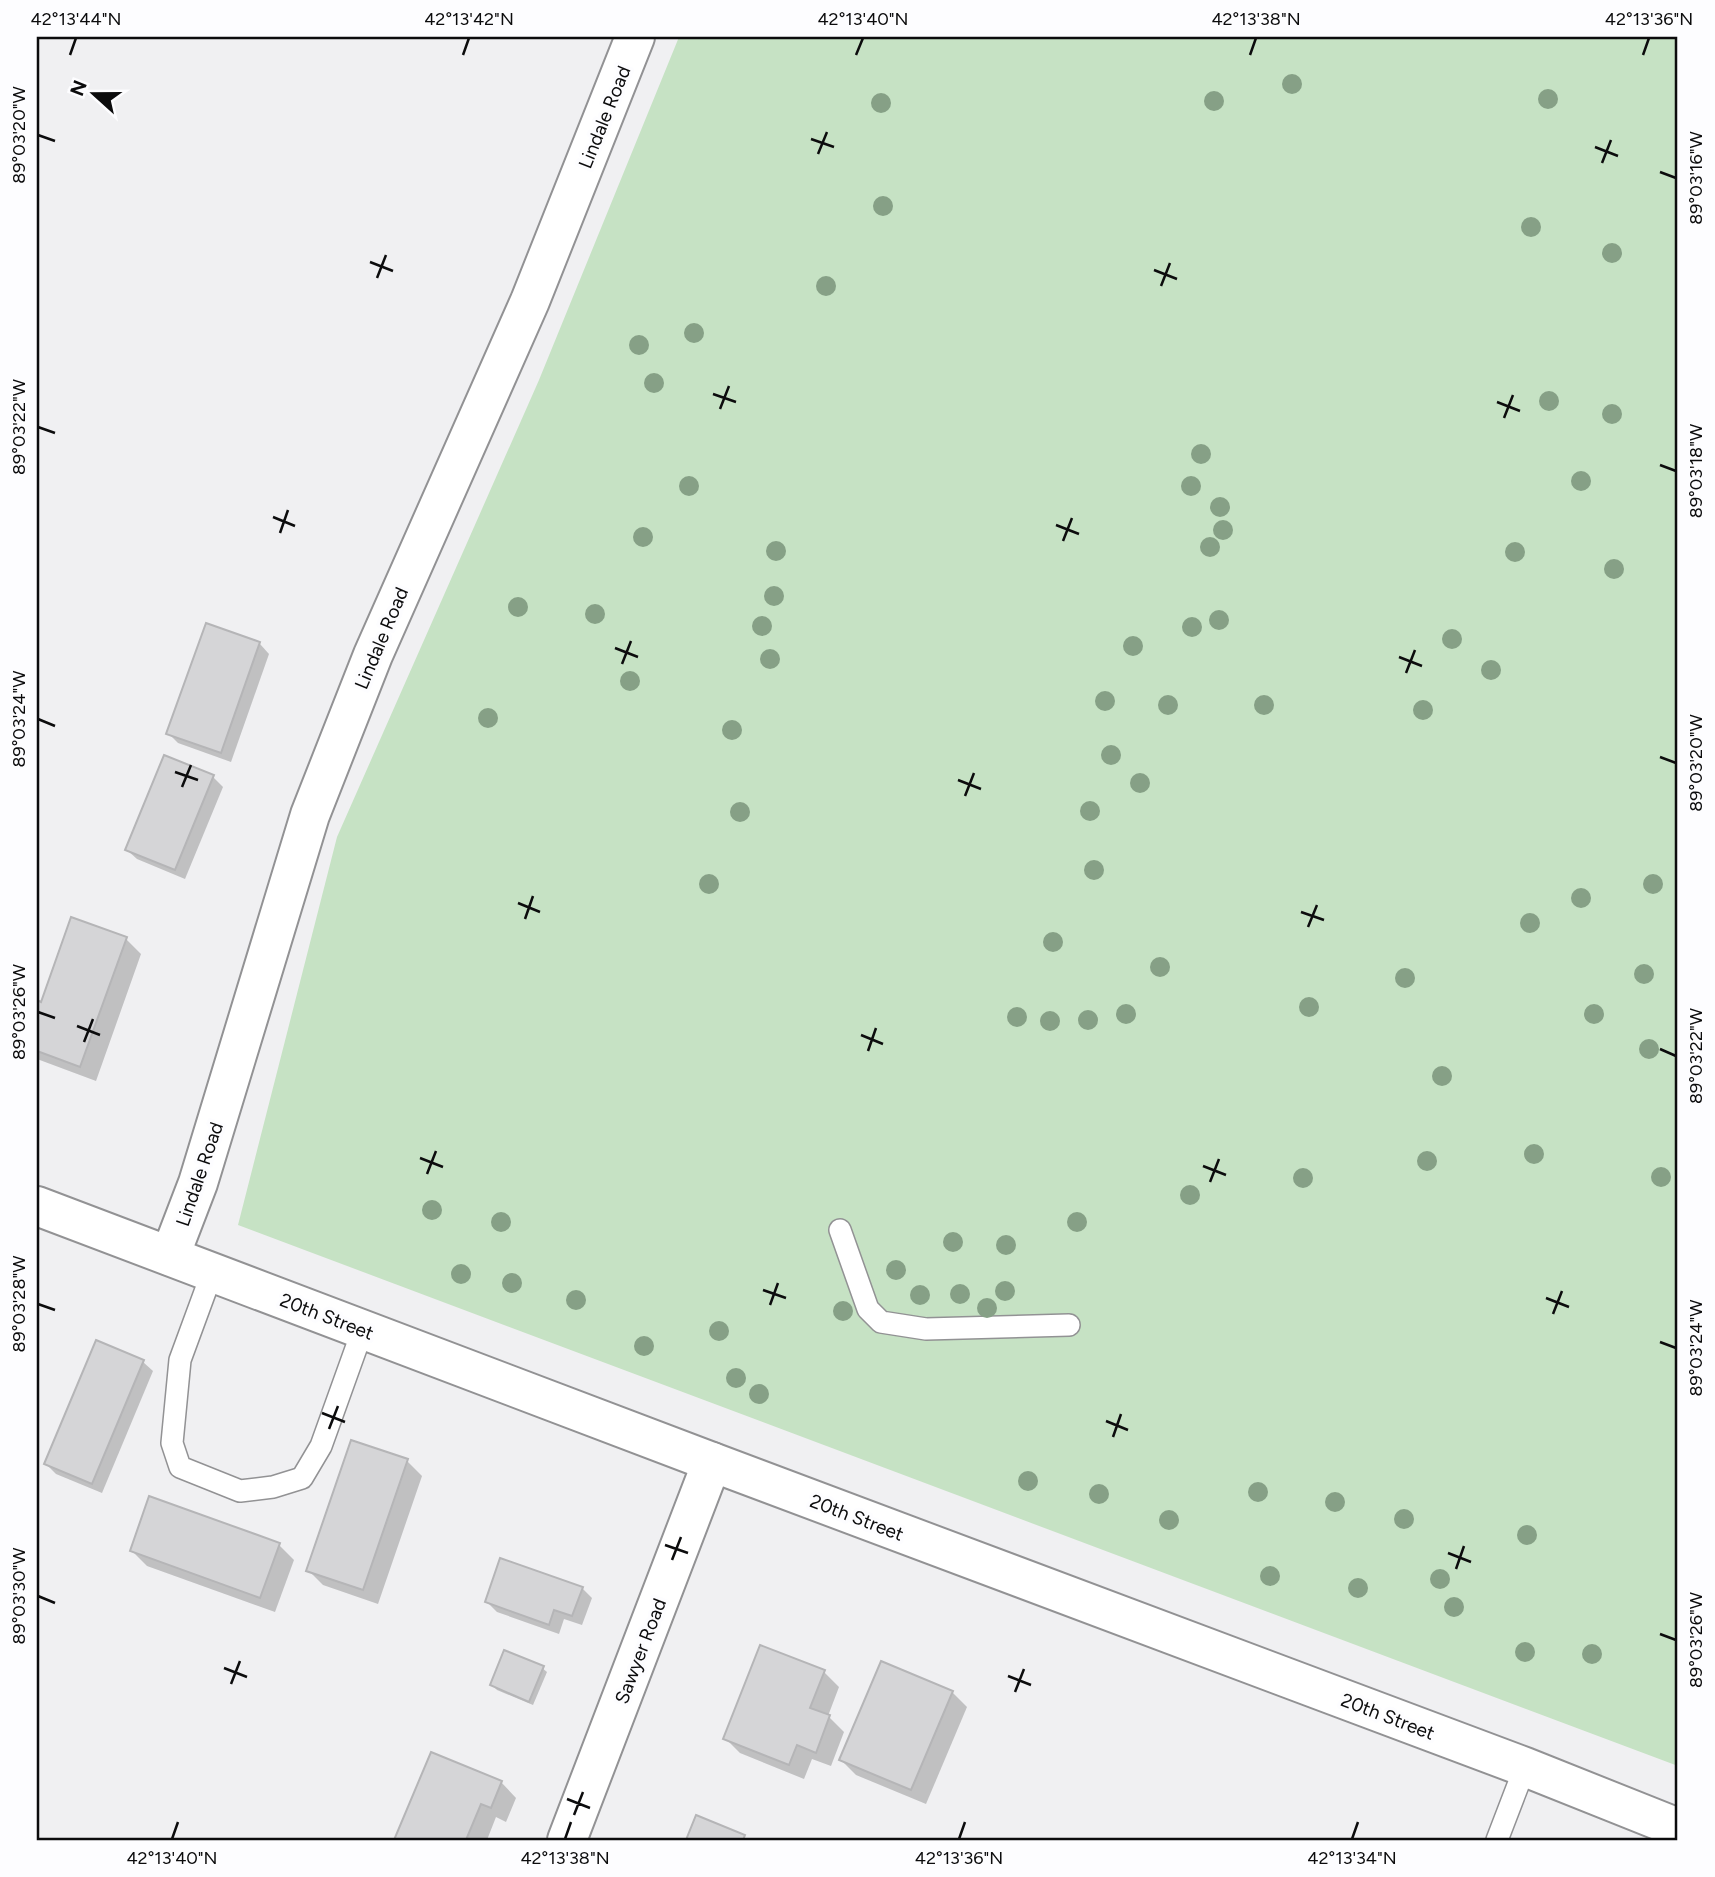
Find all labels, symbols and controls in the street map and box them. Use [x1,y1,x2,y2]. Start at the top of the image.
text: 42°13'44"N [31,8,121,30]
text: 42°13'42"N [424,8,514,30]
text: 42°13'40"N [817,8,909,30]
text: 42°13'38"N [1211,8,1301,30]
text: 42°13'36"N [1605,8,1693,30]
north arrow [60,60,130,130]
street label: Lindale Road [573,62,635,172]
text: N [65,77,92,99]
text: 89°03'20"W [8,86,30,184]
text: 89°03'16"W [1685,131,1707,225]
text: 89°03'22"W [8,378,30,475]
text: 89°03'18"W [1685,423,1707,518]
street label: Lindale Road [350,584,413,693]
text: 89°03'24"W [8,670,30,768]
text: 89°03'20"W [1685,714,1707,812]
text: 89°03'26"W [8,963,30,1060]
text: 89°03'22"W [1685,1007,1707,1104]
street label: Lindale Road [171,1119,228,1229]
text: 89°03'28"W [8,1255,30,1352]
street label: 20th Street [277,1288,377,1345]
text: 89°03'24"W [1685,1299,1707,1397]
street label: 20th Street [807,1489,907,1546]
text: 89°03'30"W [8,1547,30,1645]
text: 89°03'26"W [1685,1591,1707,1688]
street label: Sawyer Road [610,1595,671,1707]
street label: 20th Street [1338,1688,1438,1745]
text: 42°13'40"N [126,1847,218,1869]
text: 42°13'38"N [520,1847,610,1869]
text: 42°13'36"N [915,1847,1003,1869]
text: 42°13'34"N [1307,1847,1397,1869]

